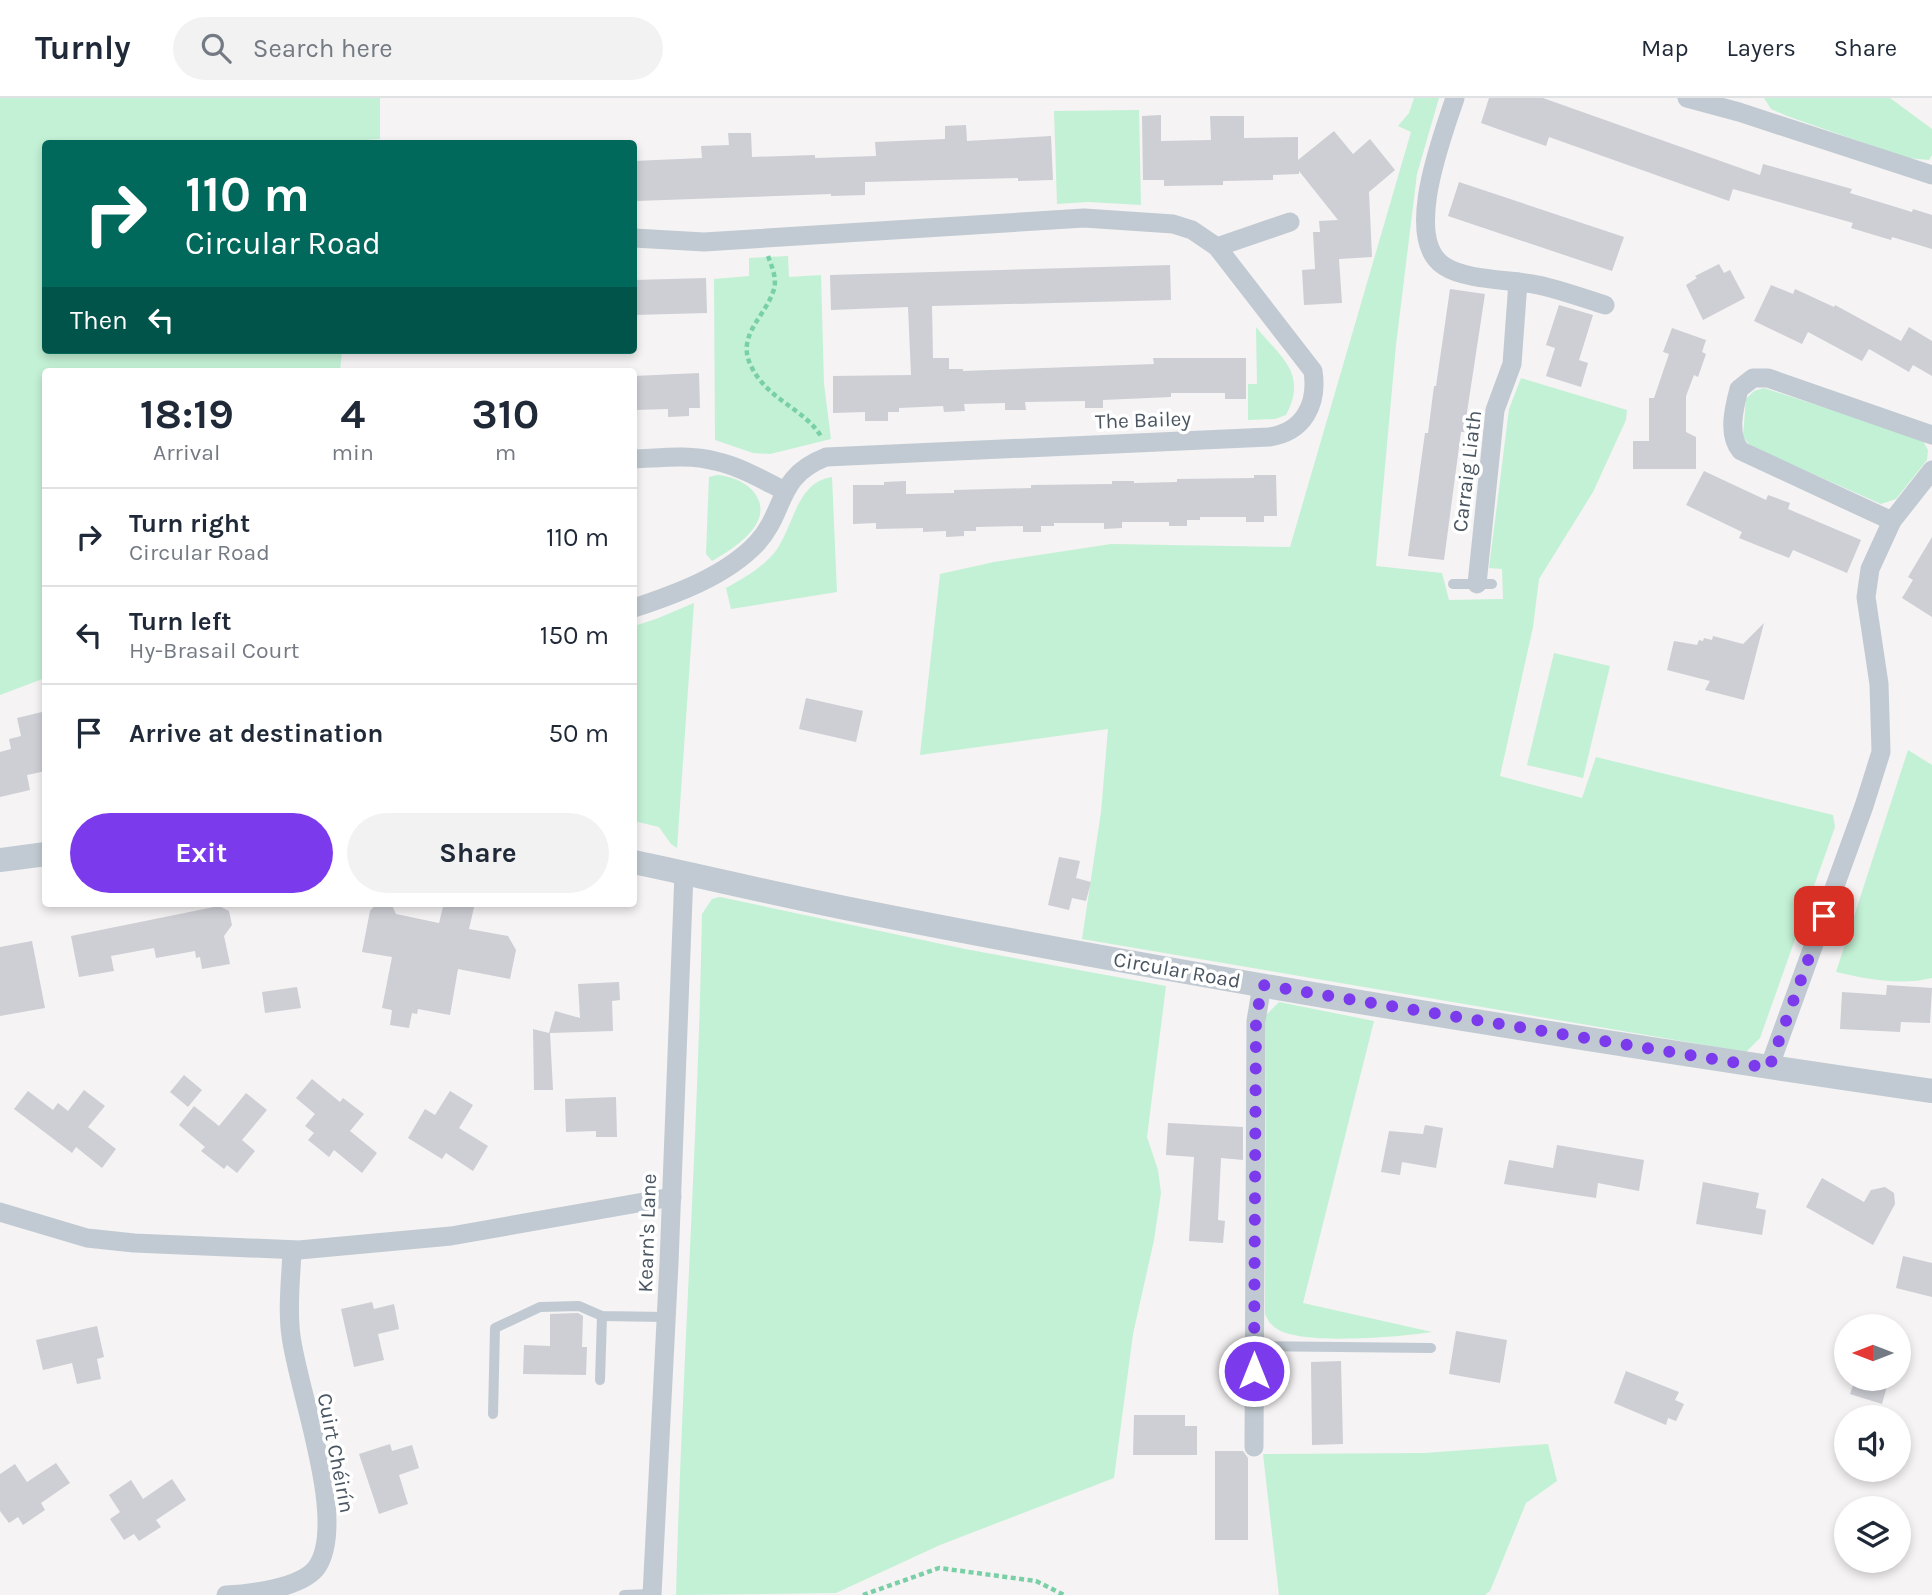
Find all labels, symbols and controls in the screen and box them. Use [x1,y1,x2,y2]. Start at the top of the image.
search box [173,17,663,80]
text: Turnly [35,29,131,67]
icon: search [197,29,235,67]
text: Search here [253,33,393,64]
text: Map [1641,34,1689,62]
text: Layers [1727,34,1796,62]
text: Share [1834,34,1897,62]
text: 110 m [185,166,310,223]
icon: right [70,168,161,259]
text: Circular Road [185,225,381,262]
icon: left [142,301,180,339]
text: Then [70,305,128,336]
text: 18:19 [140,389,234,439]
text: 4 [340,389,365,439]
text: 310 [472,389,539,439]
street label: The Bailey [1094,406,1192,434]
street label: Carraig Liath [1448,409,1486,533]
text: Arrival [153,439,220,466]
text: min [332,439,374,466]
text: m [495,439,516,466]
text: Turn right [129,508,250,539]
icon: right [70,518,108,556]
text: 110 m [546,522,609,553]
text: Circular Road [129,539,270,566]
text: Turn left [129,606,231,637]
icon: left [70,616,108,654]
text: 150 m [540,620,609,651]
text: Hy-Brasail Court [129,637,299,664]
icon: arrive [70,714,108,752]
text: Arrive at destination [129,718,383,749]
text: 50 m [548,718,609,749]
button: Exit [70,813,333,893]
button: Share [347,813,609,893]
pin [1794,886,1854,946]
icon: arrive [1805,897,1843,935]
street label: Circular Road [1112,947,1242,993]
street label: Kearn's Lane [633,1173,661,1293]
north arrow [1834,1314,1911,1391]
map controls [1834,1314,1911,1573]
position arrow [1217,1334,1291,1408]
street label: Cuirt Chéirín [313,1391,359,1515]
button: sound [1834,1405,1911,1482]
button: layers [1834,1496,1911,1573]

